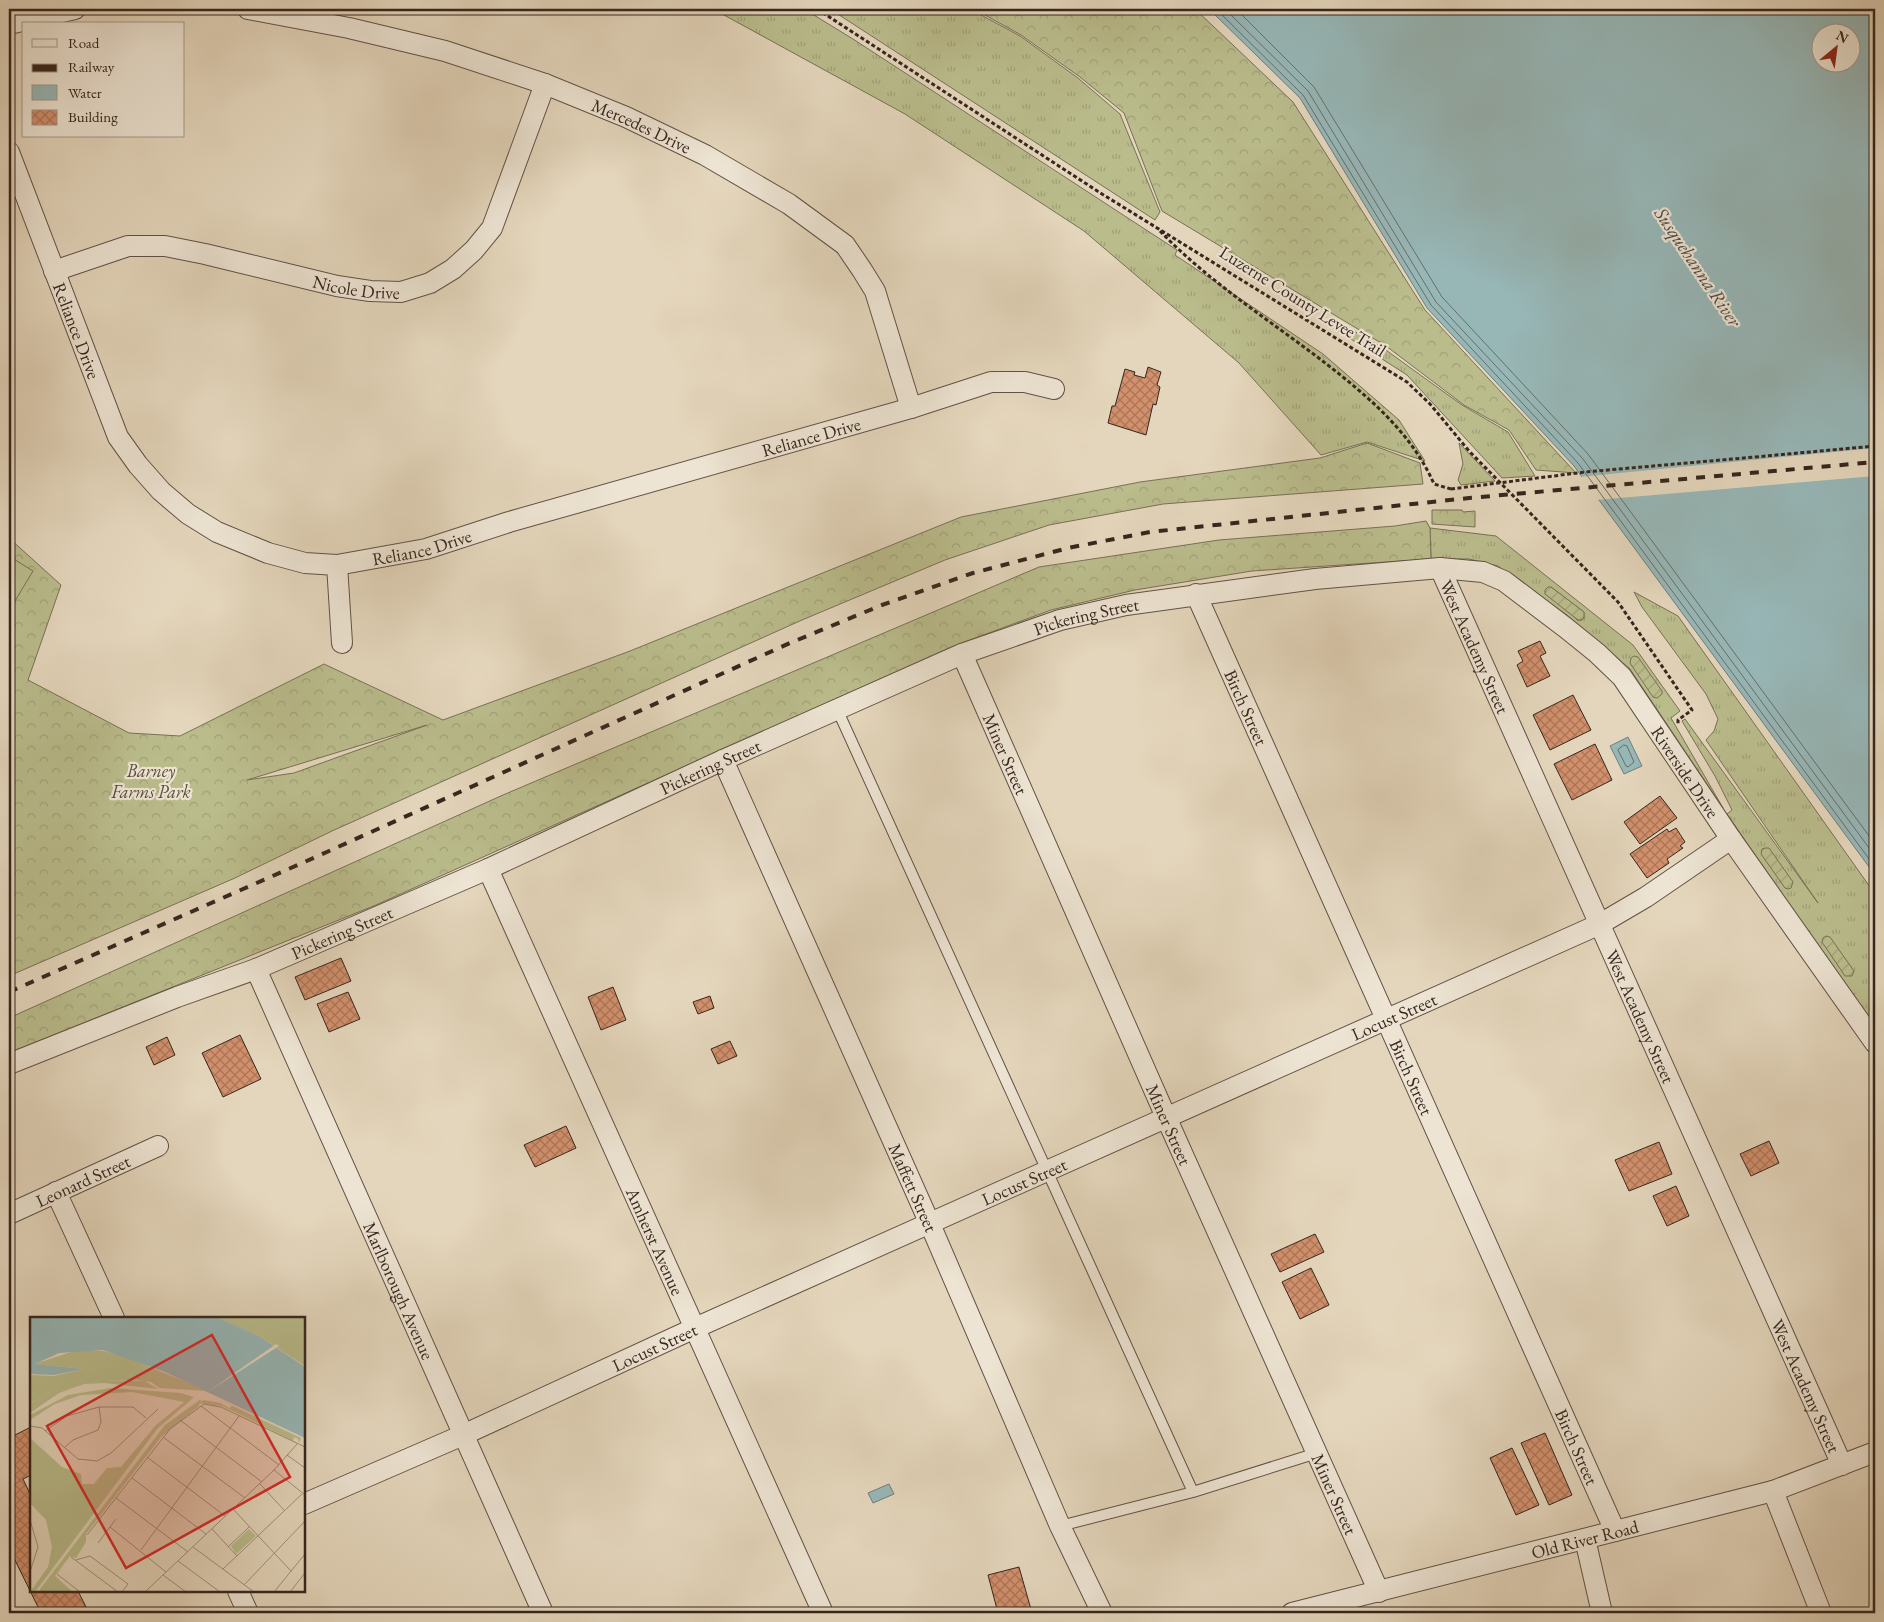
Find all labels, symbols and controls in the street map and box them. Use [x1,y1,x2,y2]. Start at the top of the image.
legend [22,22,185,138]
north arrow [1812,22,1862,72]
text: N [1833,26,1852,48]
text: Road [68,33,100,52]
text: Railway [68,57,115,76]
text: Water [68,83,102,102]
street label: Mercedes Drive [589,93,695,158]
text: Building [68,107,118,126]
water label: Susquehanna River [1647,201,1748,333]
street label: Luzerne County Levee Trail [1215,240,1391,362]
street label: Nicole Drive [310,269,400,303]
street label: Reliance Drive [48,279,106,382]
street label: Reliance Drive [759,411,863,461]
street label: Reliance Drive [370,524,474,570]
street label: West Academy Street [1435,576,1515,717]
street label: Pickering Street [1030,592,1141,640]
street label: Birch Street [1220,666,1274,749]
street label: Miner Street [978,710,1034,798]
street label: Riverside Drive [1647,721,1725,822]
street label: Pickering Street [656,733,764,799]
park label: Barney Farms Park [110,759,191,803]
street label: Pickering Street [287,900,396,964]
street label: West Academy Street [1601,946,1681,1087]
street label: Locust Street [1348,987,1440,1045]
street label: Birch Street [1385,1035,1439,1119]
street label: Miner Street [1141,1080,1198,1169]
street label: Maffett Street [884,1140,944,1235]
street label: Leonard Street [32,1149,134,1212]
street label: Locust Street [978,1152,1070,1210]
street label: Amherst Avenue [621,1183,690,1298]
street label: Marlborough Avenue [359,1218,440,1363]
street label: West Academy Street [1766,1315,1847,1456]
inset map [30,1317,305,1592]
street label: Locust Street [608,1317,701,1376]
street label: Birch Street [1550,1405,1604,1489]
street label: Miner Street [1307,1450,1363,1538]
street label: Old River Road [1529,1514,1642,1563]

